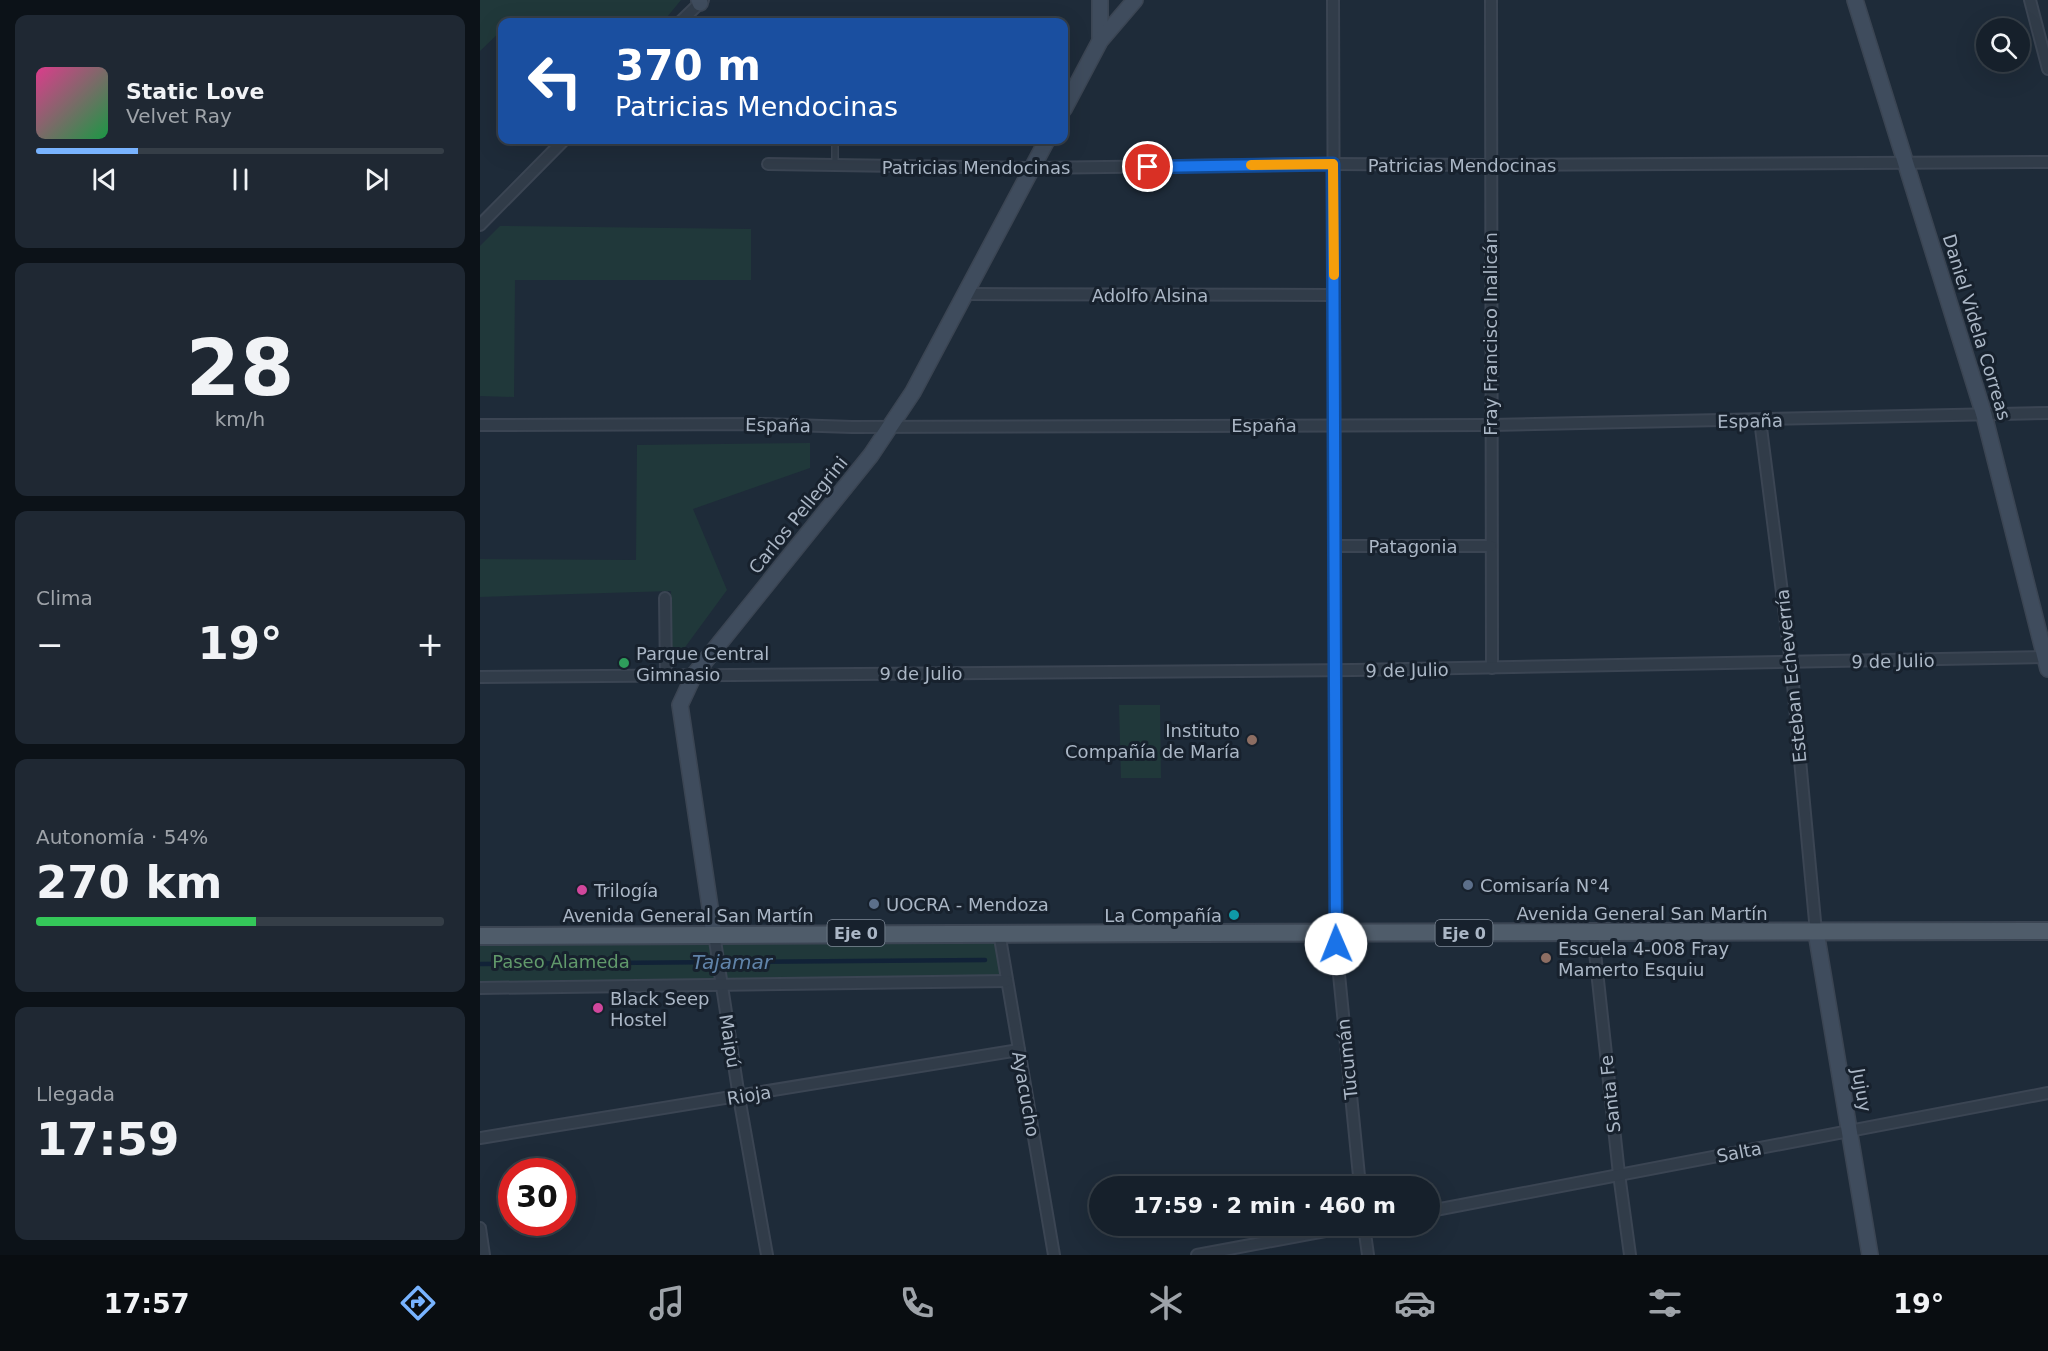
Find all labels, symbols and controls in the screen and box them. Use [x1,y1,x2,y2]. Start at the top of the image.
map controls [1976,18,2030,72]
button: search [1976,18,2030,72]
text: 370 m [615,41,761,90]
icon: left [516,42,594,120]
text: Static Love [126,79,264,104]
text: Patricias Mendocinas [615,91,898,122]
text: Velvet Ray [126,104,232,128]
pin [1122,141,1173,192]
icon: arrive [1131,150,1164,183]
street label: Patricias Mendocinas [1368,155,1556,176]
street label: Patricias Mendocinas [882,157,1070,178]
icon: previous [88,163,121,196]
icon: pause [224,163,257,196]
icon: next [360,163,393,196]
street label: Daniel Videla Correas [1939,231,2015,423]
street label: Fray Francisco Inalicán [1480,232,1501,436]
street label: Adolfo Alsina [1092,285,1208,306]
text: 28 [186,323,294,413]
text: km/h [215,407,265,431]
street label: España [1717,410,1783,432]
street label: España [745,414,811,436]
street label: España [1231,415,1297,436]
street label: Carlos Pellegrini [744,452,852,578]
street label: Patagonia [1368,536,1458,557]
text: Clima [36,586,93,610]
street label: Esteban Echeverría [1771,588,1811,764]
text: 19° [197,617,283,670]
text: − [36,625,64,664]
text: + [416,625,444,664]
place label: Parque Central Gimnasio [636,643,769,685]
street label: 9 de Julio [1851,650,1935,672]
marker: Parque Central Gimnasio [617,656,631,670]
street label: 9 de Julio [1365,659,1449,681]
street label: 9 de Julio [879,663,963,684]
place label: Instituto Compañía de María [1065,720,1240,762]
marker: Instituto Compañía de María [1245,733,1259,747]
text: Autonomía · 54% [36,825,208,849]
text: 270 km [36,856,222,909]
place label: Comisaría N°4 [1480,875,1610,896]
marker: Comisaría N°4 [1461,878,1475,892]
place label: Trilogía [593,880,658,901]
marker: Trilogía [575,883,589,897]
place label: UOCRA - Mendoza [886,894,1049,915]
marker: UOCRA - Mendoza [867,897,881,911]
street label: Avenida General San Martín [1516,903,1768,924]
street label: Avenida General San Martín [562,905,814,926]
place label: La Compañía [1104,905,1222,926]
marker: La Compañía [1227,908,1241,922]
position arrow [1304,912,1368,976]
road number: Eje 0 [828,920,884,946]
road number: Eje 0 [1436,920,1492,946]
place label: Escuela 4-008 Fray Mamerto Esquiu [1558,938,1729,980]
water label: Tajamar [692,950,774,974]
park label: Paseo Alameda [492,951,630,972]
marker: Escuela 4-008 Fray Mamerto Esquiu [1539,951,1553,965]
place label: Black Seep Hostel [610,988,709,1030]
marker: Black Seep Hostel [591,1001,605,1015]
street label: Maipú [715,1012,745,1070]
street label: Tucumán [1332,1018,1362,1101]
street label: Ayacucho [1008,1050,1044,1138]
street label: Santa Fe [1595,1054,1625,1134]
street label: Jujuy [1848,1066,1876,1114]
street label: Rioja [725,1081,773,1109]
text: Llegada [36,1082,115,1106]
text: 17:59 [36,1113,179,1166]
street label: Salta [1715,1137,1763,1167]
speed limit sign: 30 [498,1158,576,1236]
text: 17:59 · 2 min · 460 m [1133,1193,1396,1218]
icon: directions [397,1282,439,1324]
icon: music [646,1282,688,1324]
icon: phone [896,1282,938,1324]
icon: climate [1145,1282,1187,1324]
icon: car [1394,1282,1436,1324]
icon: filters [1644,1282,1686,1324]
text: 17:57 [104,1288,190,1319]
text: 19° [1893,1288,1944,1319]

